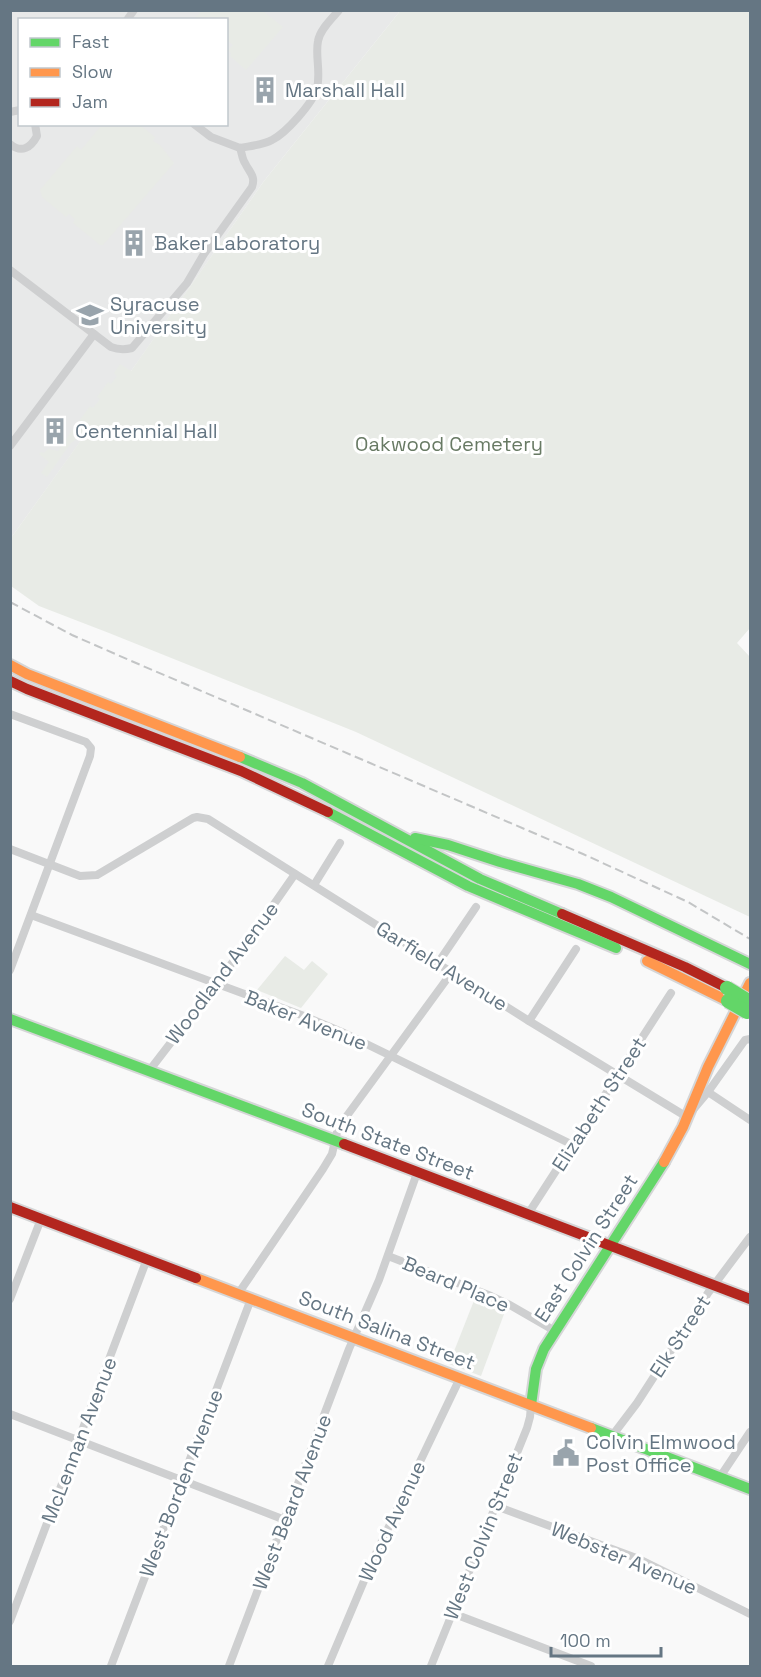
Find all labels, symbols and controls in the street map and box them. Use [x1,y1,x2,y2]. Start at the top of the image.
legend [18,18,228,126]
text: Fast [72,30,109,53]
text: Slow [72,60,113,83]
building icon: Marshall Hall [250,75,280,105]
place label: Marshall Hall [285,77,405,103]
text: Jam [72,90,108,113]
building icon: Baker Laboratory [119,228,149,258]
place label: Baker Laboratory [154,230,320,256]
place label: Syracuse University [110,291,207,340]
school or university icon: Syracuse University [75,300,105,330]
building icon: Centennial Hall [40,416,70,446]
place label: Centennial Hall [75,418,218,444]
park label: Oakwood Cemetery [355,431,543,457]
street label: Woodland Avenue [160,897,284,1049]
street label: Garfield Avenue [371,915,513,1017]
street label: Baker Avenue [241,984,371,1056]
street label: Elizabeth Street [546,1032,652,1176]
street label: South State Street [298,1096,478,1186]
street label: East Colvin Street [528,1169,644,1327]
street label: Beard Place [399,1250,513,1318]
street label: South Salina Street [295,1284,479,1376]
street label: Elk Street [644,1290,716,1382]
street label: McLennan Avenue [35,1353,123,1527]
street label: West Borden Avenue [133,1385,229,1581]
street label: West Beard Avenue [247,1411,337,1593]
place label: Colvin Elmwood Post Office [586,1429,736,1478]
public building icon: Colvin Elmwood Post Office [551,1438,581,1468]
street label: West Colvin Street [438,1449,528,1623]
street label: Wood Avenue [353,1456,431,1586]
street label: Webster Avenue [547,1516,701,1600]
scale bar [551,1620,660,1658]
text: 100 m [560,1629,611,1652]

